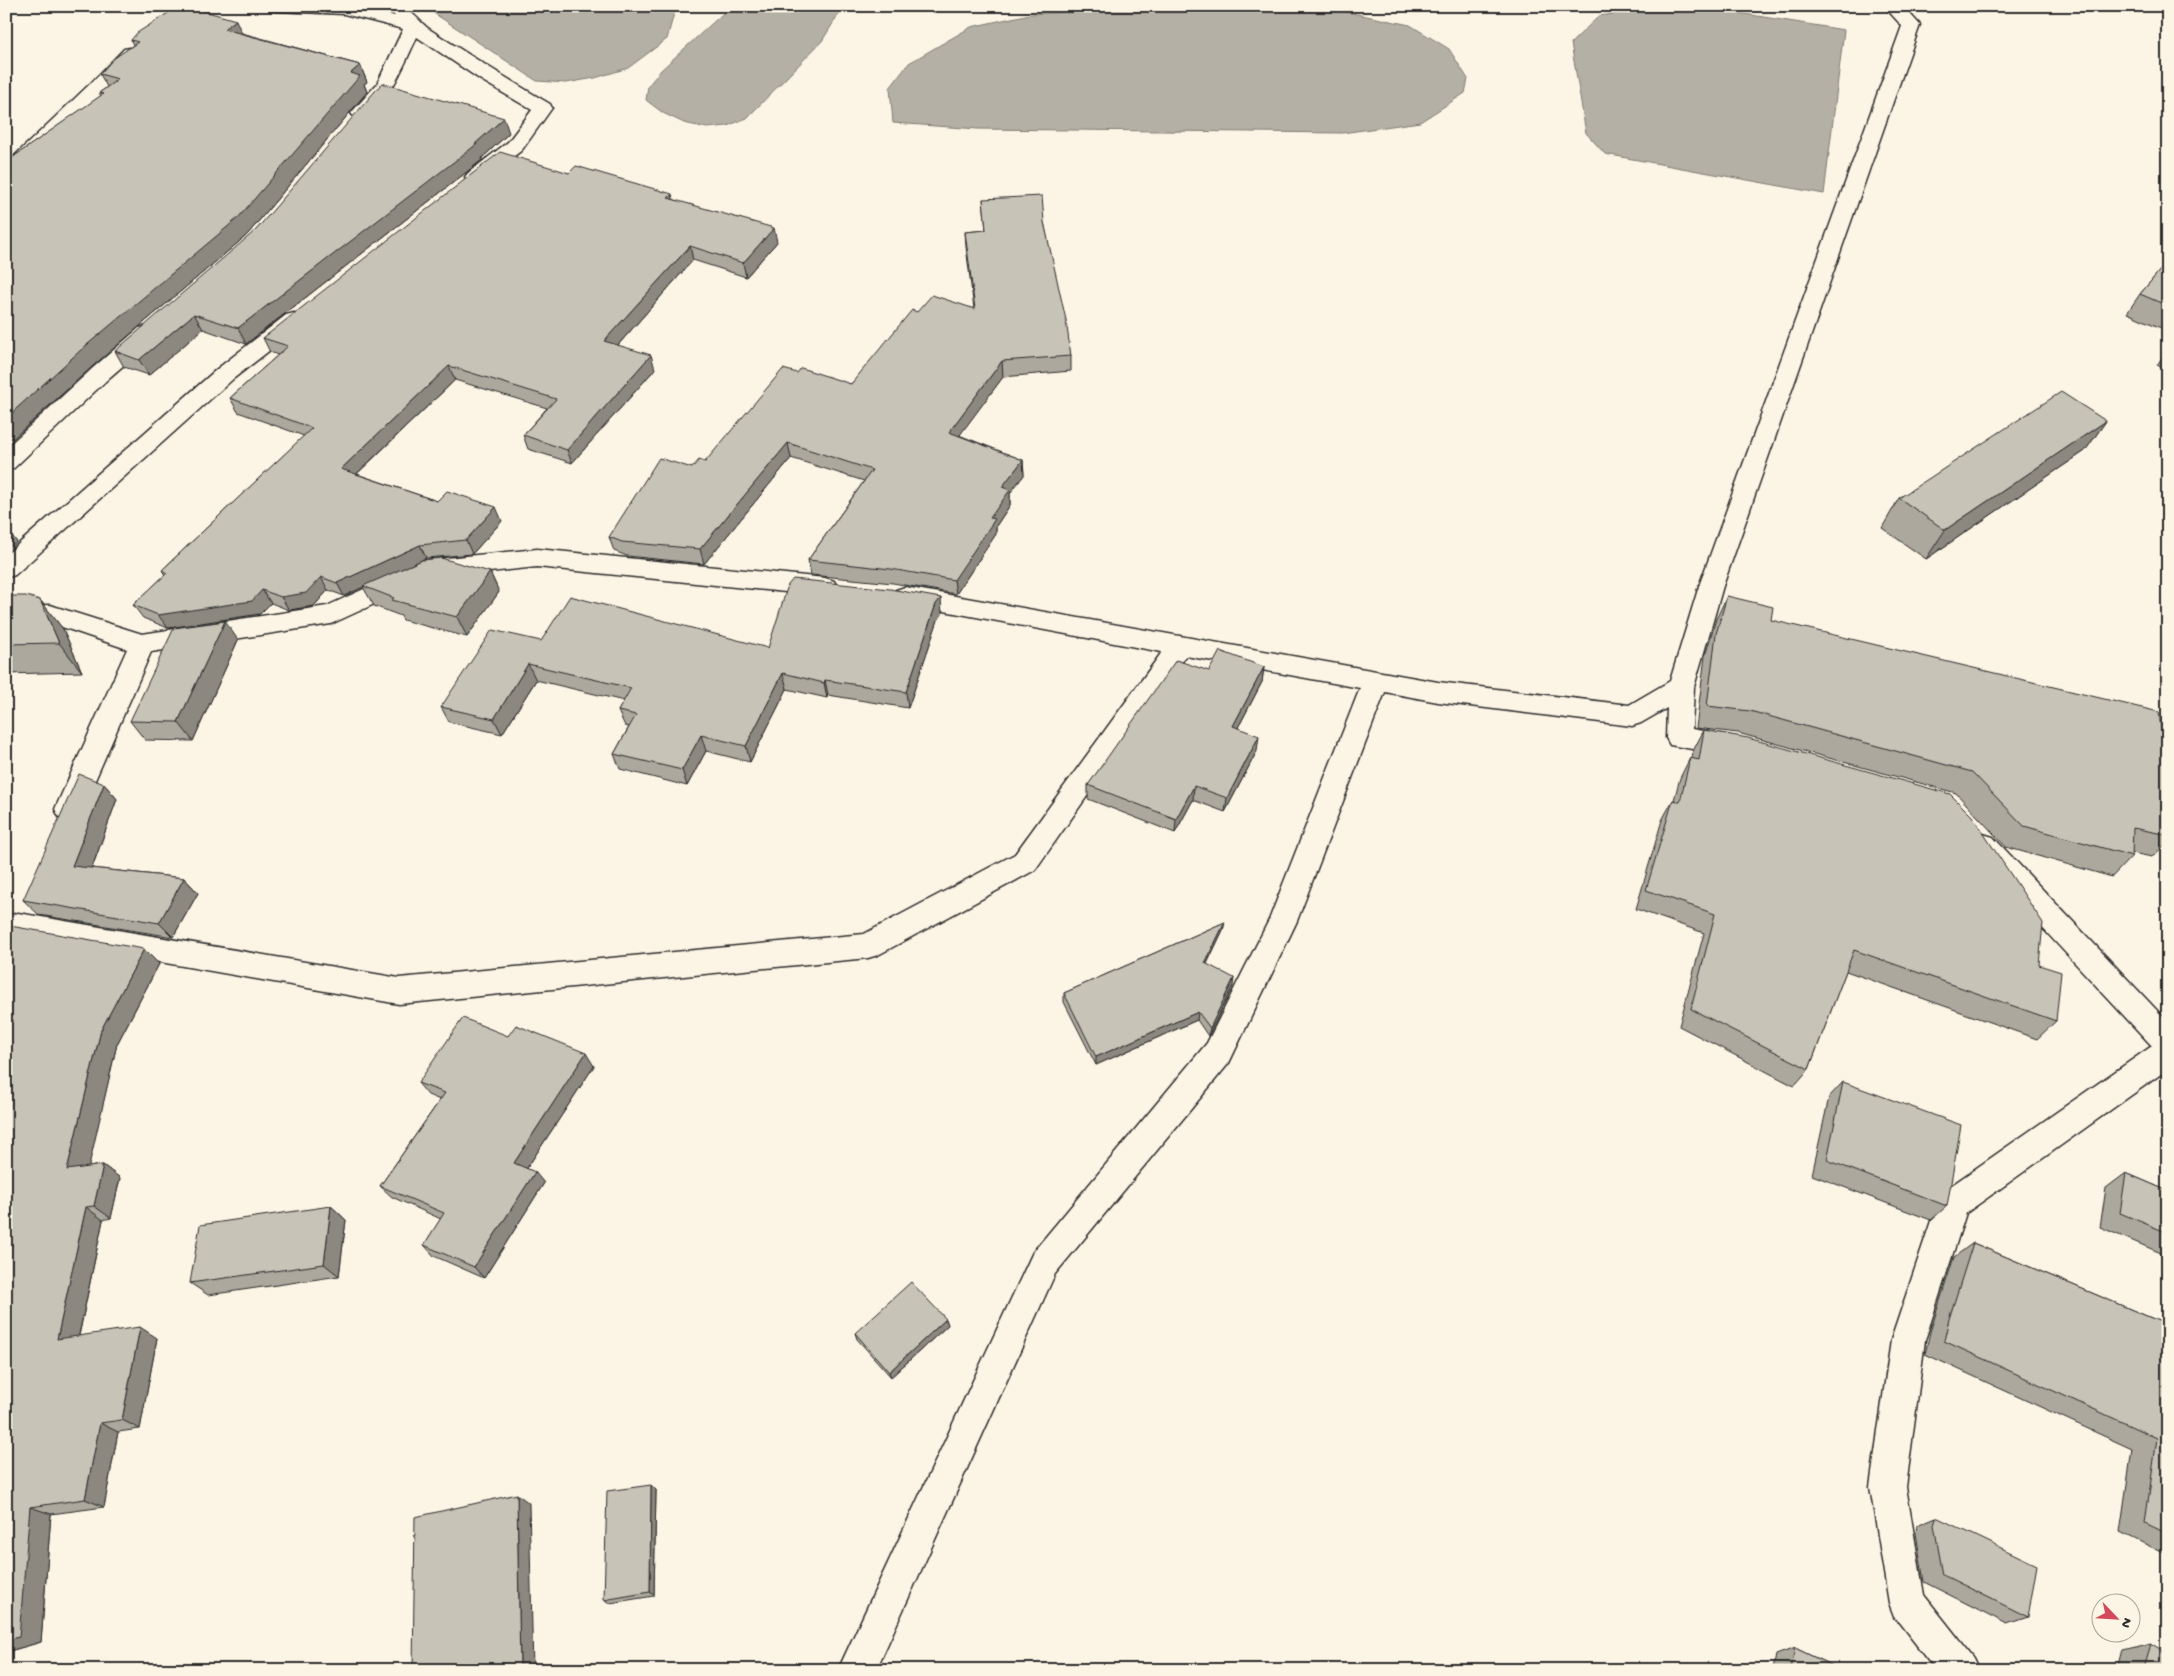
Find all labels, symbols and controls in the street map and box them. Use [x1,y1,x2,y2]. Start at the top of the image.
north arrow [2092,1594,2142,1644]
text: N [2116,1615,2135,1630]

